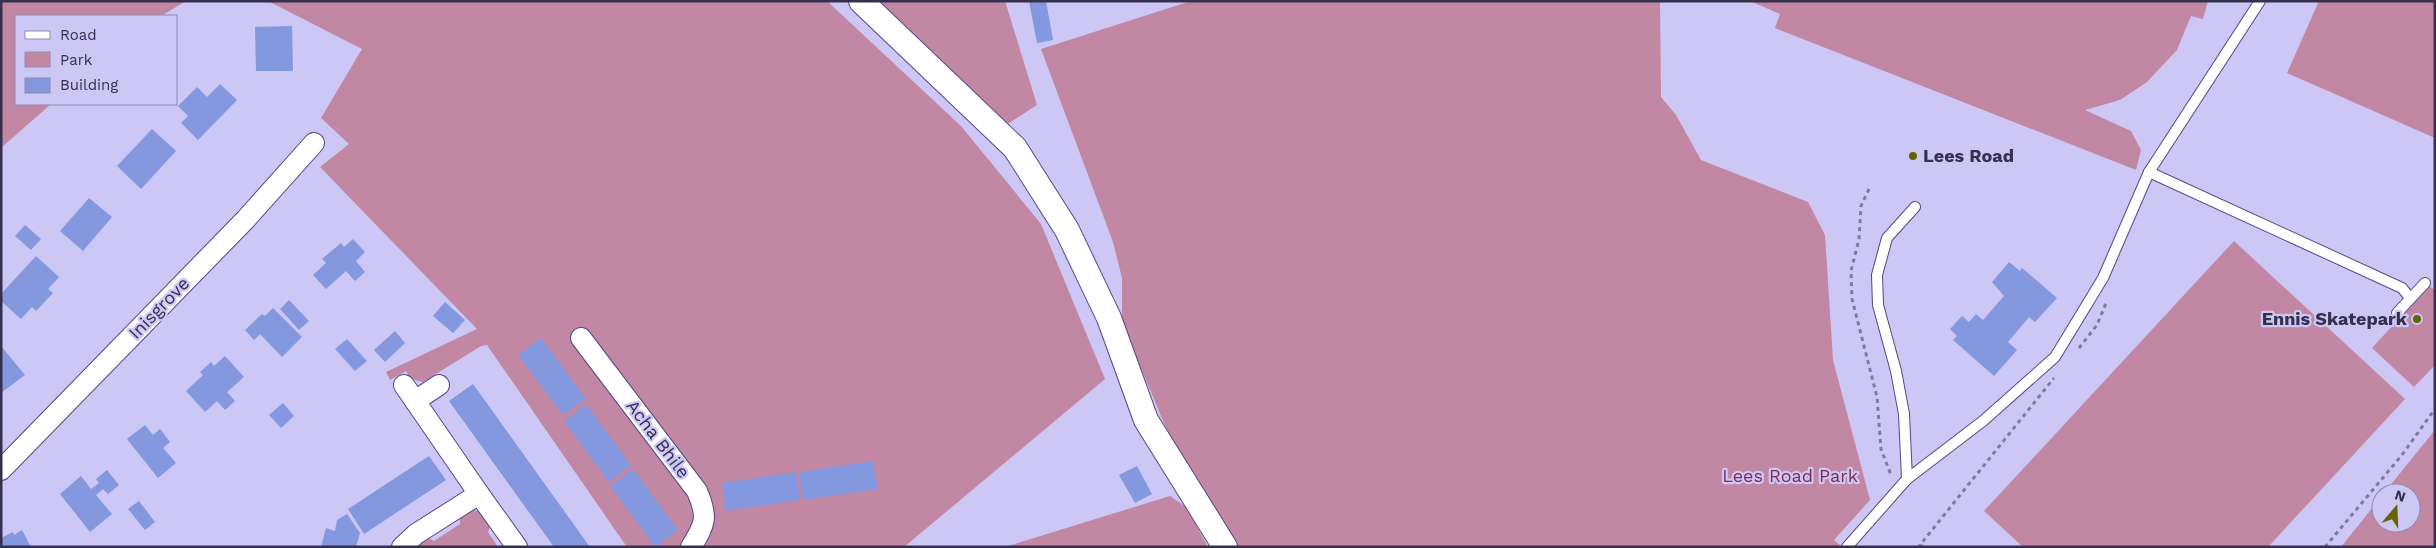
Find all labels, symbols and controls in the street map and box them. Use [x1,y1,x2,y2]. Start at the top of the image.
legend [15,15,178,105]
text: Road [60,26,97,44]
text: Park [60,51,93,69]
text: Building [60,76,118,94]
place label: Lees Road [1923,145,2014,166]
marker: Lees Road [1907,150,1919,162]
street label: Inisgrove [124,272,193,343]
place label: Ennis Skatepark [2262,308,2408,329]
marker: Ennis Skatepark [2411,313,2423,325]
street label: Acha Bhile [622,395,695,482]
park label: Lees Road Park [1722,465,1858,486]
north arrow [2371,483,2421,533]
text: N [2393,486,2408,505]

